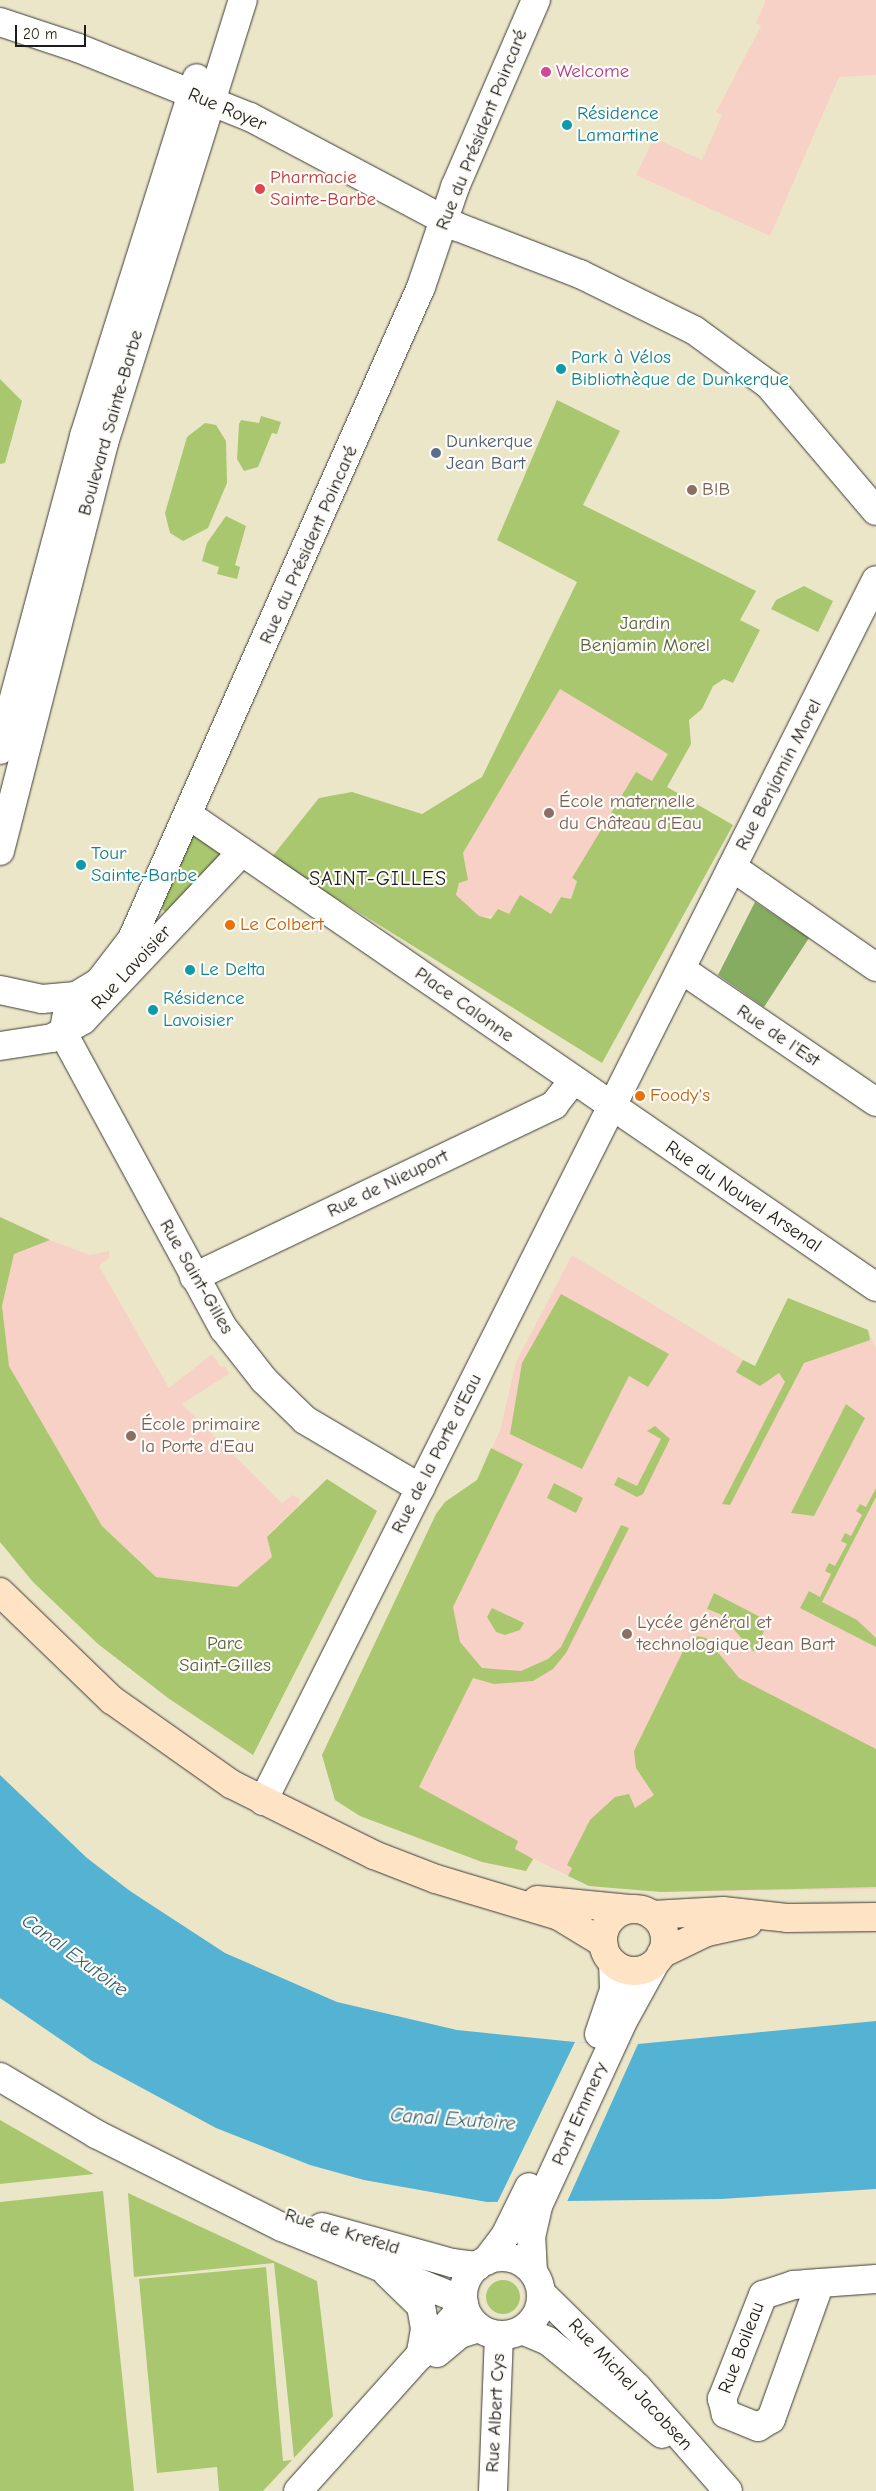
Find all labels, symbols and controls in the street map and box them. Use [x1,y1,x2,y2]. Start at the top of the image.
scale bar [18,15,89,47]
text: 20 m [23,25,57,43]
street label: Rue du Président Poincaré [431,26,533,234]
place label: Welcome [556,61,629,83]
marker: Welcome [540,66,552,78]
street label: Rue Royer [184,83,270,137]
place label: Résidence Lamartine [577,103,659,147]
marker: Résidence Lamartine [561,119,573,131]
place label: Pharmacie Sainte-Barbe [270,167,376,211]
marker: Pharmacie Sainte-Barbe [254,183,266,195]
street label: Boulevard Sainte-Barbe [74,328,148,518]
place label: Park à Vélos Bibliothèque de Dunkerque [571,347,789,391]
marker: Park à Vélos Bibliothèque de Dunkerque [555,363,567,375]
place label: Dunkerque Jean Bart [446,431,533,475]
street label: Rue du Président Poincaré [255,442,363,648]
marker: Dunkerque Jean Bart [430,447,442,459]
place label: B!B [702,479,730,501]
marker: B!B [686,484,698,496]
park label: Jardin Benjamin Morel [580,613,710,657]
street label: Rue Benjamin Morel [731,696,827,854]
place label: École maternelle du Château d'Eau [559,791,702,835]
marker: École maternelle du Château d'Eau [543,807,555,819]
place label: Tour Sainte-Barbe [91,843,197,887]
marker: Tour Sainte-Barbe [75,859,87,871]
district label: SAINT-GILLES [308,866,448,890]
place label: Le Colbert [240,914,324,936]
marker: Le Colbert [224,919,236,931]
street label: Rue Lavoisier [87,921,177,1015]
place label: Le Delta [200,959,265,981]
street label: Place Calonne [410,962,518,1048]
marker: Le Delta [184,964,196,976]
place label: Résidence Lavoisier [163,988,245,1032]
street label: Rue de l'Est [732,1000,824,1072]
marker: Résidence Lavoisier [147,1004,159,1016]
place label: Foody's [650,1085,710,1107]
marker: Foody's [634,1090,646,1102]
street label: Rue du Nouvel Arsenal [661,1136,825,1258]
street label: Rue de Nieuport [324,1145,452,1223]
street label: Rue Saint-Gilles [154,1216,238,1338]
street label: Rue de la Porte d'Eau [387,1370,487,1538]
place label: École primaire la Porte d'Eau [141,1414,260,1458]
marker: École primaire la Porte d'Eau [125,1430,137,1442]
place label: Lycée général et technologique Jean Bart [637,1612,835,1656]
marker: Lycée général et technologique Jean Bart [621,1628,633,1640]
park label: Parc Saint-Gilles [179,1633,271,1677]
water label: Canal Exutoire [17,1908,133,2002]
street label: Pont Emmery [547,2059,613,2169]
water label: Canal Exutoire [390,2103,516,2135]
street label: Rue de Krefeld [282,2204,402,2260]
street label: Rue Boileau [714,2299,770,2397]
street label: Rue Michel Jacobsen [563,2314,697,2456]
street label: Rue Albert Cys [481,2353,511,2473]

